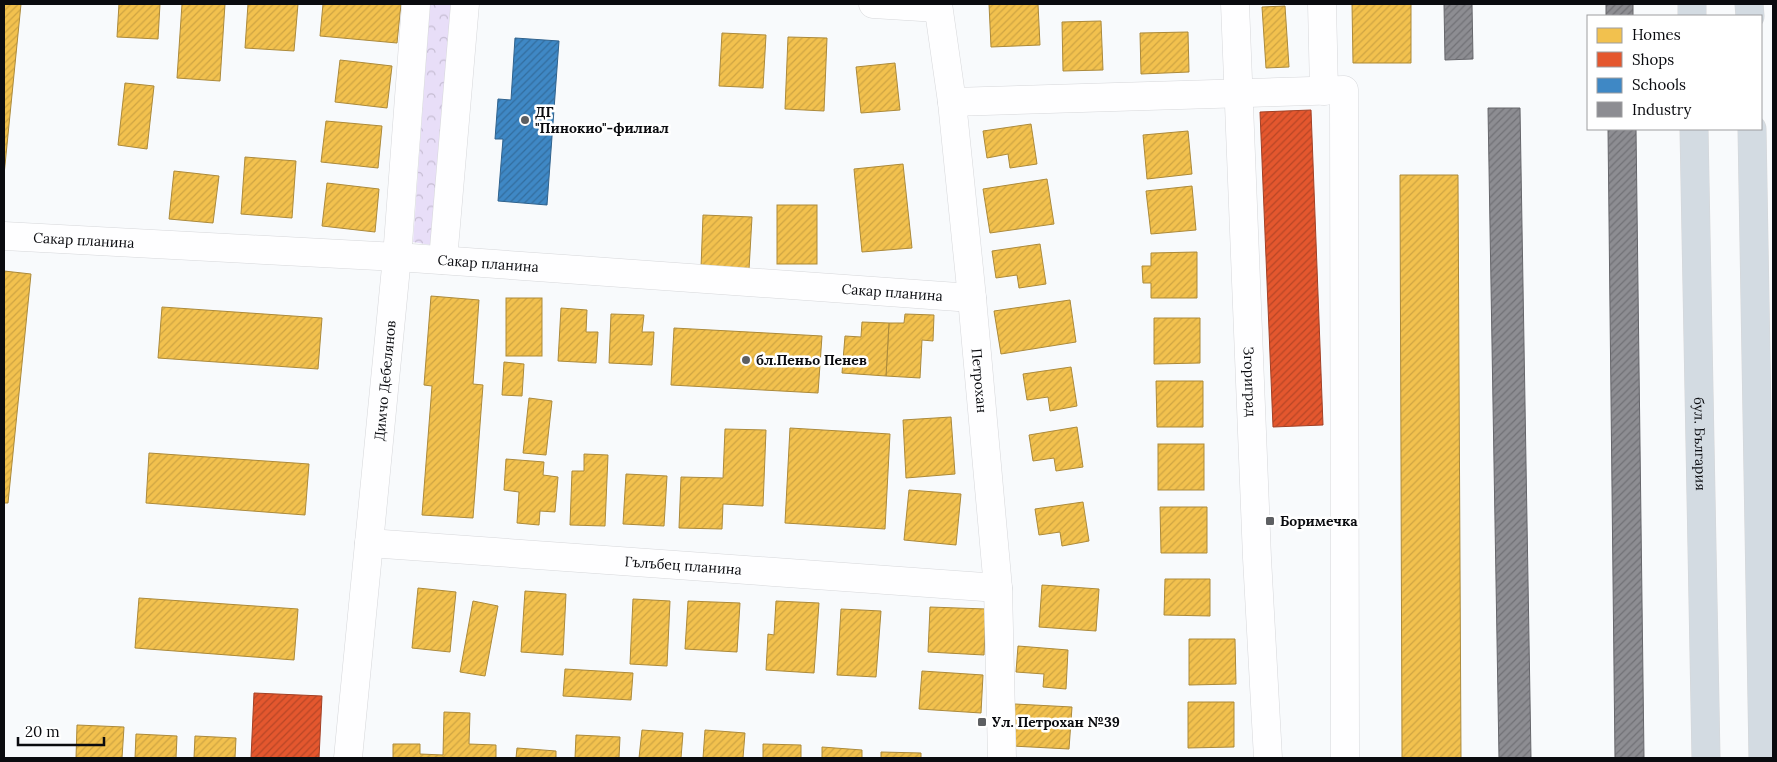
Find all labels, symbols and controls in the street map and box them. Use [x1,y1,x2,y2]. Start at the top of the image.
legend [1587,15,1762,130]
text: Homes [1632,25,1681,44]
text: Shops [1632,50,1674,69]
text: Schools [1632,75,1686,94]
text: Industry [1632,100,1691,119]
place label: ДГ "Пинокио"-филиал [535,103,669,137]
marker: ДГ "Пинокио"-филиал [519,114,531,126]
street label: Сакар планина [33,229,135,252]
street label: Сакар планина [437,251,539,276]
street label: Сакар планина [841,280,943,305]
street label: Димчо Дебелянов [370,320,400,442]
street label: Згориград [1240,346,1260,417]
street label: Петрохан [968,348,991,414]
place label: бл.Пеньо Пенев [756,351,867,369]
marker: бл.Пеньо Пенев [740,354,752,366]
street label: бул. България [1690,397,1710,491]
place label: Боримечка [1280,512,1358,530]
marker: Боримечка [1264,515,1276,527]
street label: Гълъбец планина [624,552,742,579]
place label: Ул. Петрохан №39 [992,713,1120,731]
scale bar [18,714,104,746]
marker: Ул. Петрохан №39 [976,716,988,728]
text: 20 m [25,722,60,741]

